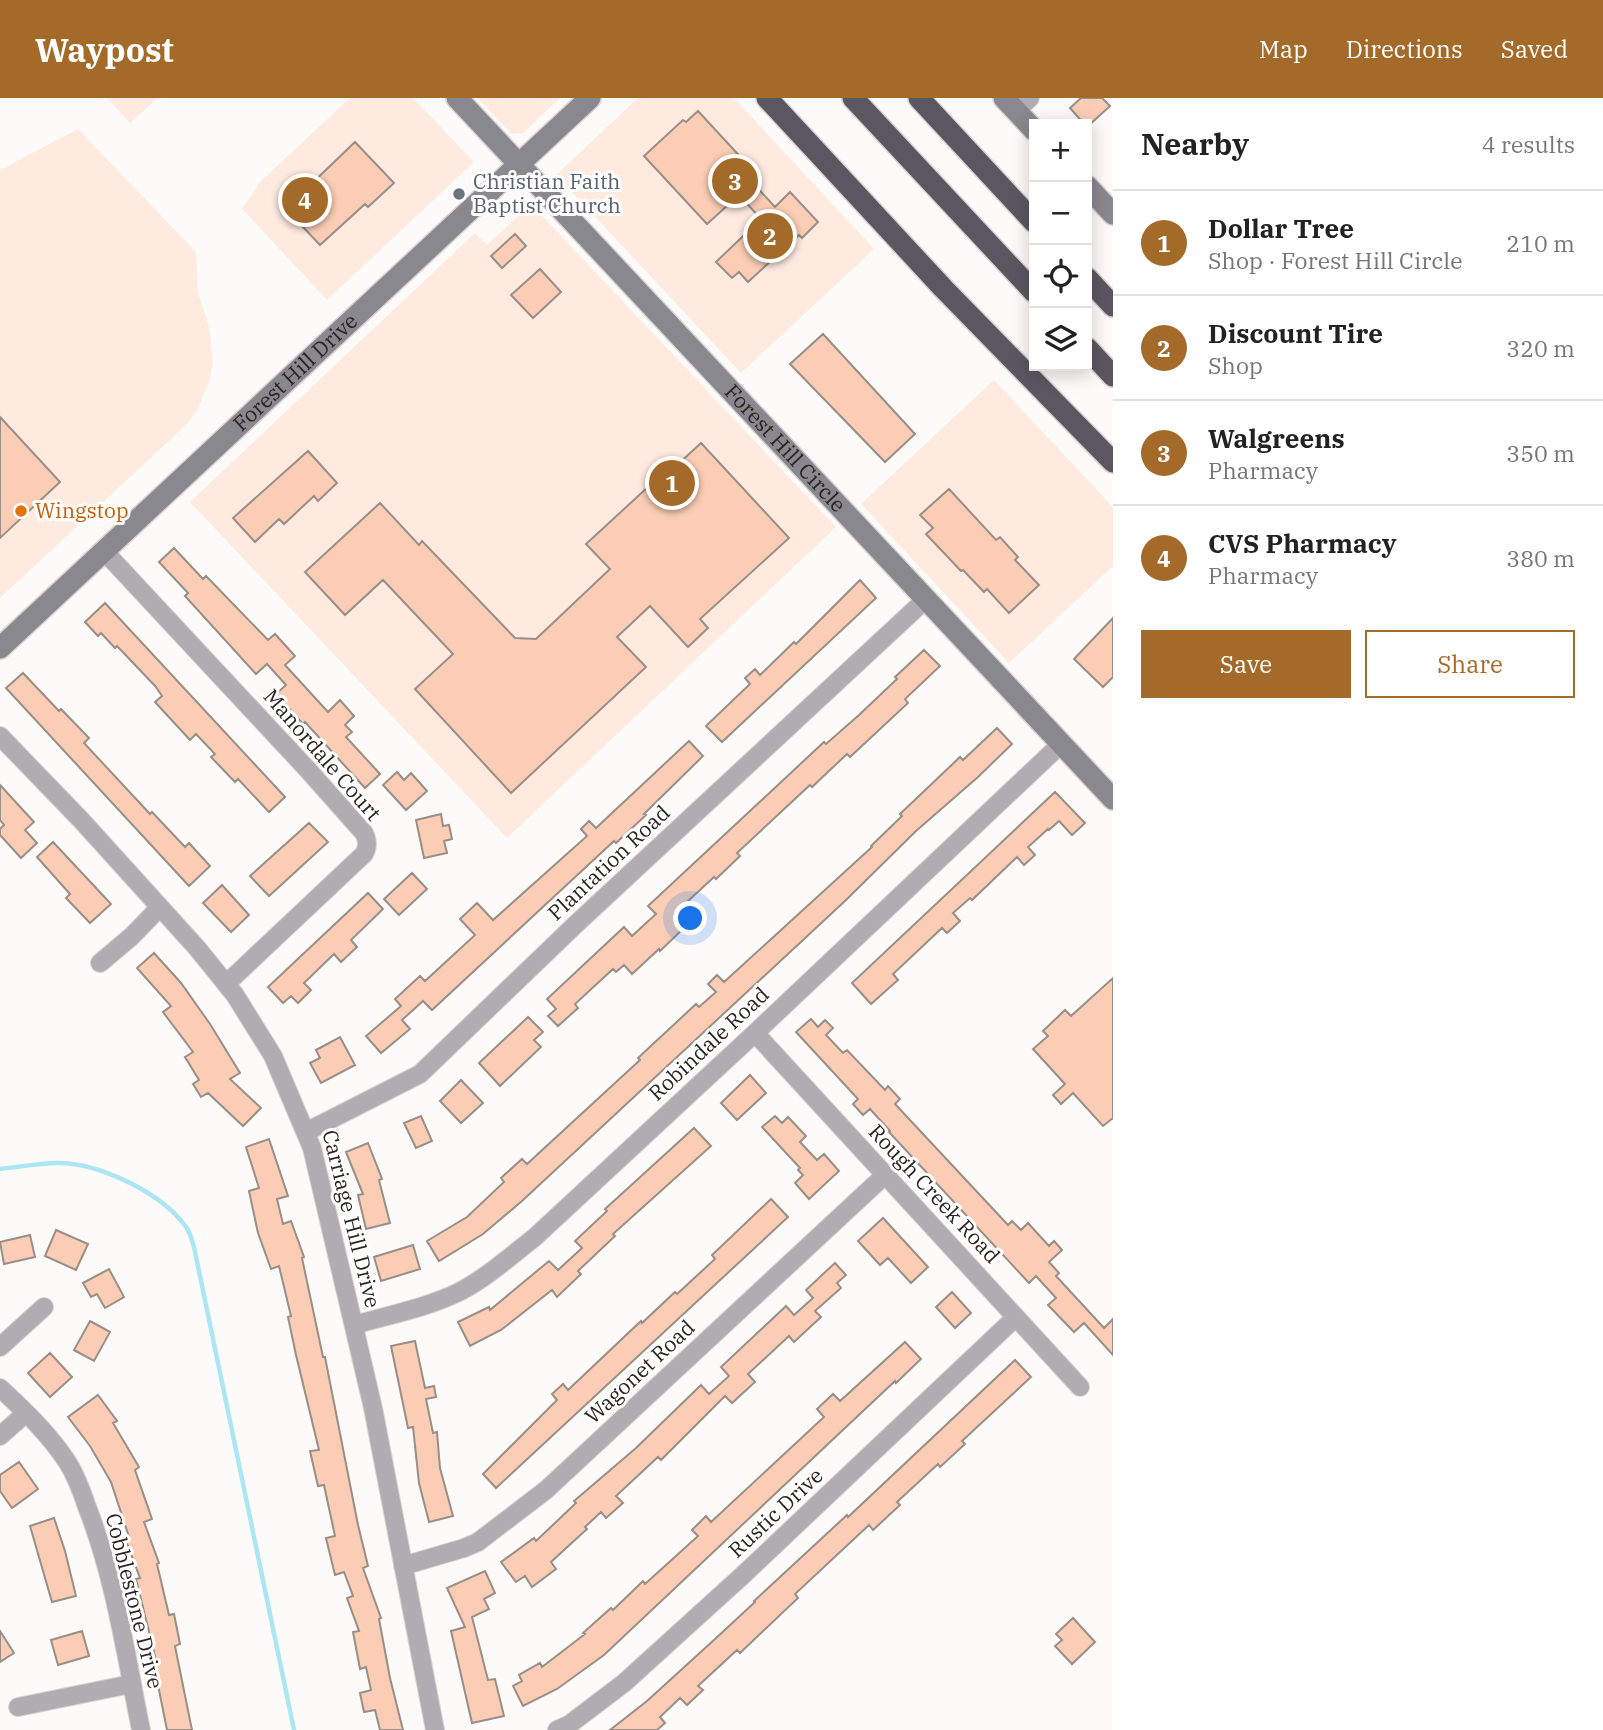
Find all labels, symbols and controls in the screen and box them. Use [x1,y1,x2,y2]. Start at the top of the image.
text: Waypost [35,28,174,71]
text: Map [1259,33,1308,65]
text: Directions [1346,33,1463,65]
text: Saved [1501,33,1568,65]
map controls [1029,119,1092,371]
button: + [1029,119,1092,182]
text: Nearby [1141,124,1249,163]
text: 4 results [1482,129,1575,159]
pin: 3 [712,155,758,207]
place label: Christian Faith Baptist Church [473,167,621,219]
pin: 4 [282,174,328,226]
button: − [1029,182,1092,245]
marker: Christian Faith Baptist Church [451,186,467,202]
pin: 2 [747,210,793,262]
text: Dollar Tree [1208,211,1354,245]
text: 1 [1157,228,1171,258]
text: 210 m [1506,228,1575,258]
button: locate [1029,245,1092,308]
text: Shop · Forest Hill Circle [1208,245,1463,275]
street label: Forest Hill Drive [226,307,363,437]
button: layers [1029,308,1092,371]
text: Discount Tire [1208,316,1383,350]
text: 2 [1157,333,1171,363]
text: 320 m [1506,333,1575,363]
text: Shop [1208,350,1263,380]
street label: Forest Hill Circle [719,378,853,518]
text: Walgreens [1208,421,1345,455]
text: 3 [1157,438,1171,468]
text: 350 m [1506,438,1575,468]
text: Pharmacy [1208,455,1318,485]
pin: 1 [649,457,695,509]
place label: Wingstop [35,496,129,524]
marker: Wingstop [13,503,29,519]
text: CVS Pharmacy [1208,526,1397,560]
text: 4 [1157,543,1171,573]
text: 380 m [1506,543,1575,573]
text: Pharmacy [1208,560,1318,590]
button: Save [1141,630,1351,698]
button: Share [1365,630,1575,698]
street label: Manordale Court [258,682,388,826]
street label: Plantation Road [541,798,676,926]
your location [673,901,707,935]
street label: Robindale Road [642,980,775,1106]
street label: Rough Creek Road [863,1118,1007,1269]
street label: Carriage Hill Drive [316,1127,388,1311]
street label: Wagonet Road [578,1313,700,1429]
street label: Rustic Drive [722,1461,829,1563]
street label: Cobblestone Drive [100,1510,170,1691]

